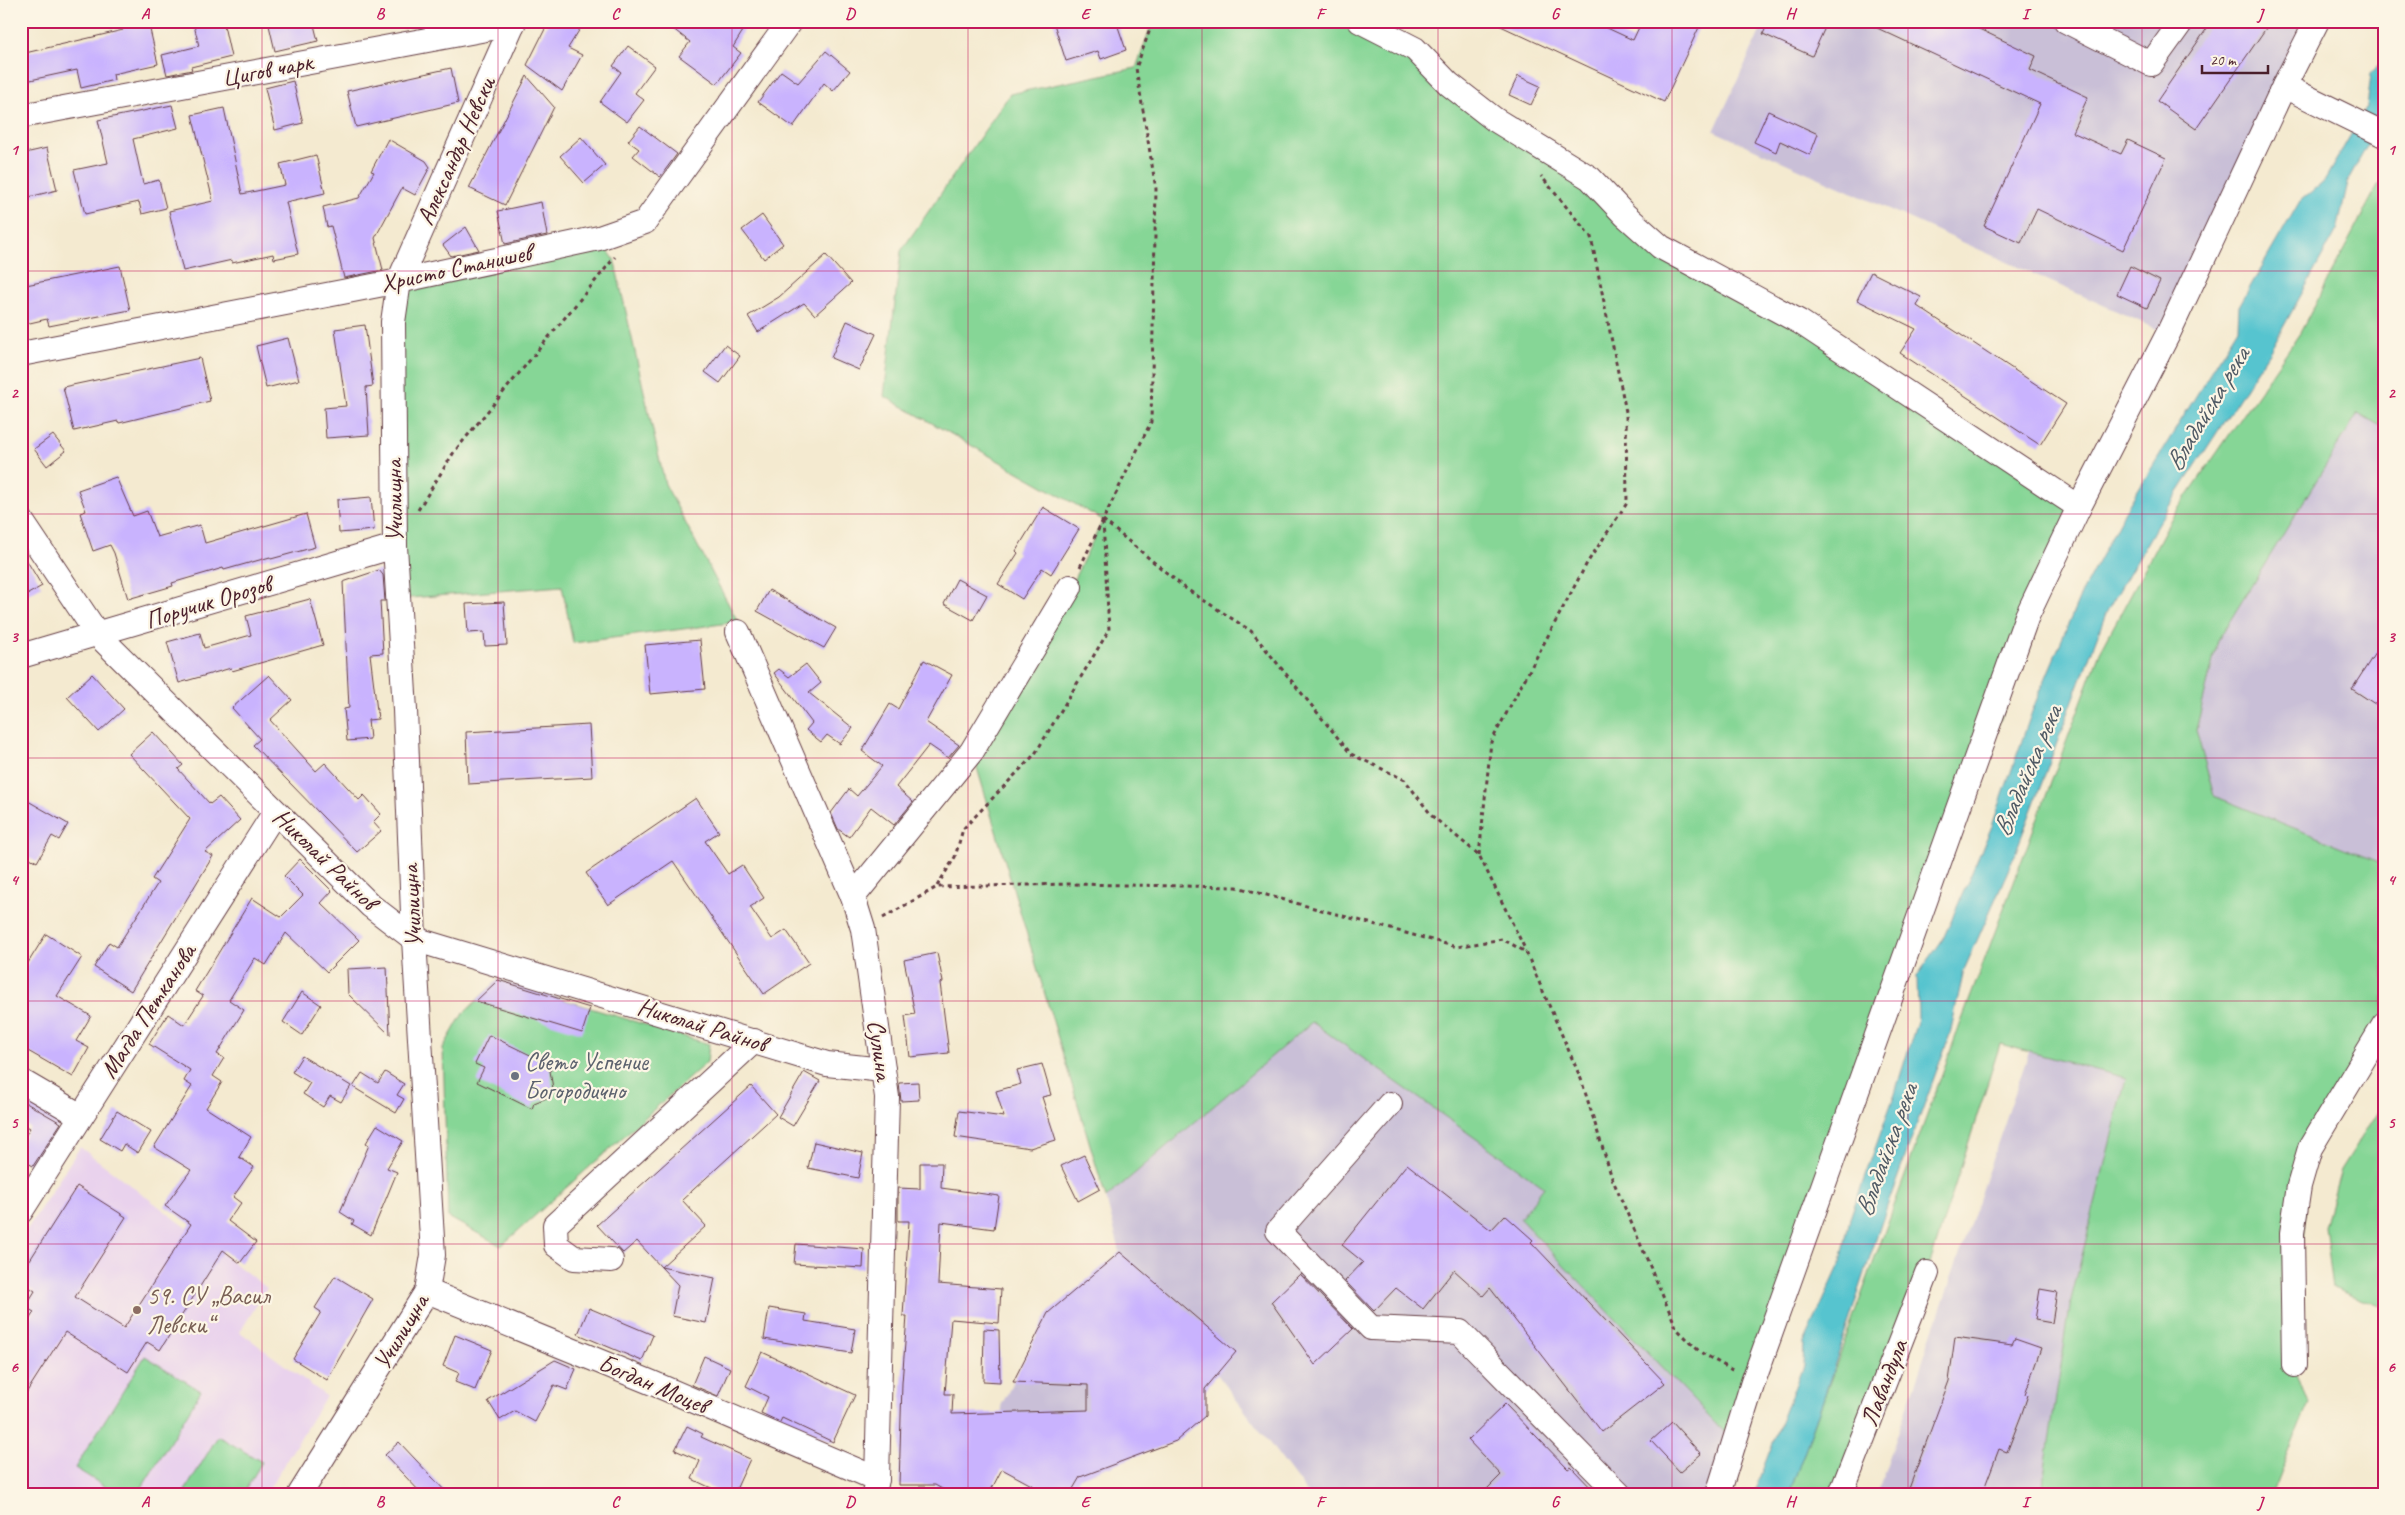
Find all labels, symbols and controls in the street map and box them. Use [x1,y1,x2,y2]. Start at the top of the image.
text: A [141,4,151,24]
text: B [376,4,386,24]
text: C [611,4,621,24]
text: D [845,4,856,24]
text: E [1081,4,1092,24]
text: F [1316,4,1327,24]
text: G [1551,4,1561,24]
text: H [1785,4,1797,24]
text: I [2022,4,2032,24]
text: J [2256,4,2265,24]
scale bar [2202,42,2269,74]
street label: Цигов чарк [219,45,317,94]
text: 20 m [2210,51,2237,70]
street label: Александър Невски [409,70,504,230]
text: 1 [10,140,19,160]
text: 1 [2387,140,2396,160]
street label: Христо Станишев [378,235,540,300]
water label: Владайска река [2157,338,2258,477]
text: 2 [10,383,19,403]
text: 2 [2387,383,2396,403]
street label: Училищна [377,456,411,543]
street label: Поручик Орозов [141,566,280,636]
text: 3 [10,627,19,647]
text: 3 [2387,627,2396,647]
water label: Владайска река [1985,698,2071,841]
street label: Николай Райнов [266,801,388,920]
street label: Училищна [394,861,430,948]
text: 4 [10,870,19,890]
text: 4 [2387,870,2396,890]
street label: Магда Петканова [93,935,205,1084]
street label: Николай Райнов [634,990,775,1061]
street label: Сулина [860,1018,900,1085]
place label: Свето Успение Богородично [525,1046,650,1107]
marker: Свето Успение Богородично [509,1070,521,1082]
water label: Владайска река [1847,1076,1926,1221]
text: 5 [11,1113,20,1133]
text: 5 [2388,1113,2397,1133]
place label: 59. СУ „Васил Левски“ [147,1280,271,1341]
street label: Училищна [366,1286,437,1376]
marker: 59. СУ „Васил Левски“ [131,1304,143,1316]
street label: Лавандула [1853,1333,1916,1431]
street label: Богдан Моцев [594,1347,717,1423]
text: 6 [10,1357,19,1377]
text: 6 [2387,1357,2396,1377]
text: A [141,1492,151,1512]
text: B [376,1492,386,1512]
text: C [611,1492,621,1512]
text: D [845,1492,856,1512]
text: E [1081,1492,1092,1512]
text: F [1316,1492,1327,1512]
text: G [1551,1492,1561,1512]
text: H [1785,1492,1797,1512]
text: I [2022,1492,2032,1512]
text: J [2256,1492,2265,1512]

